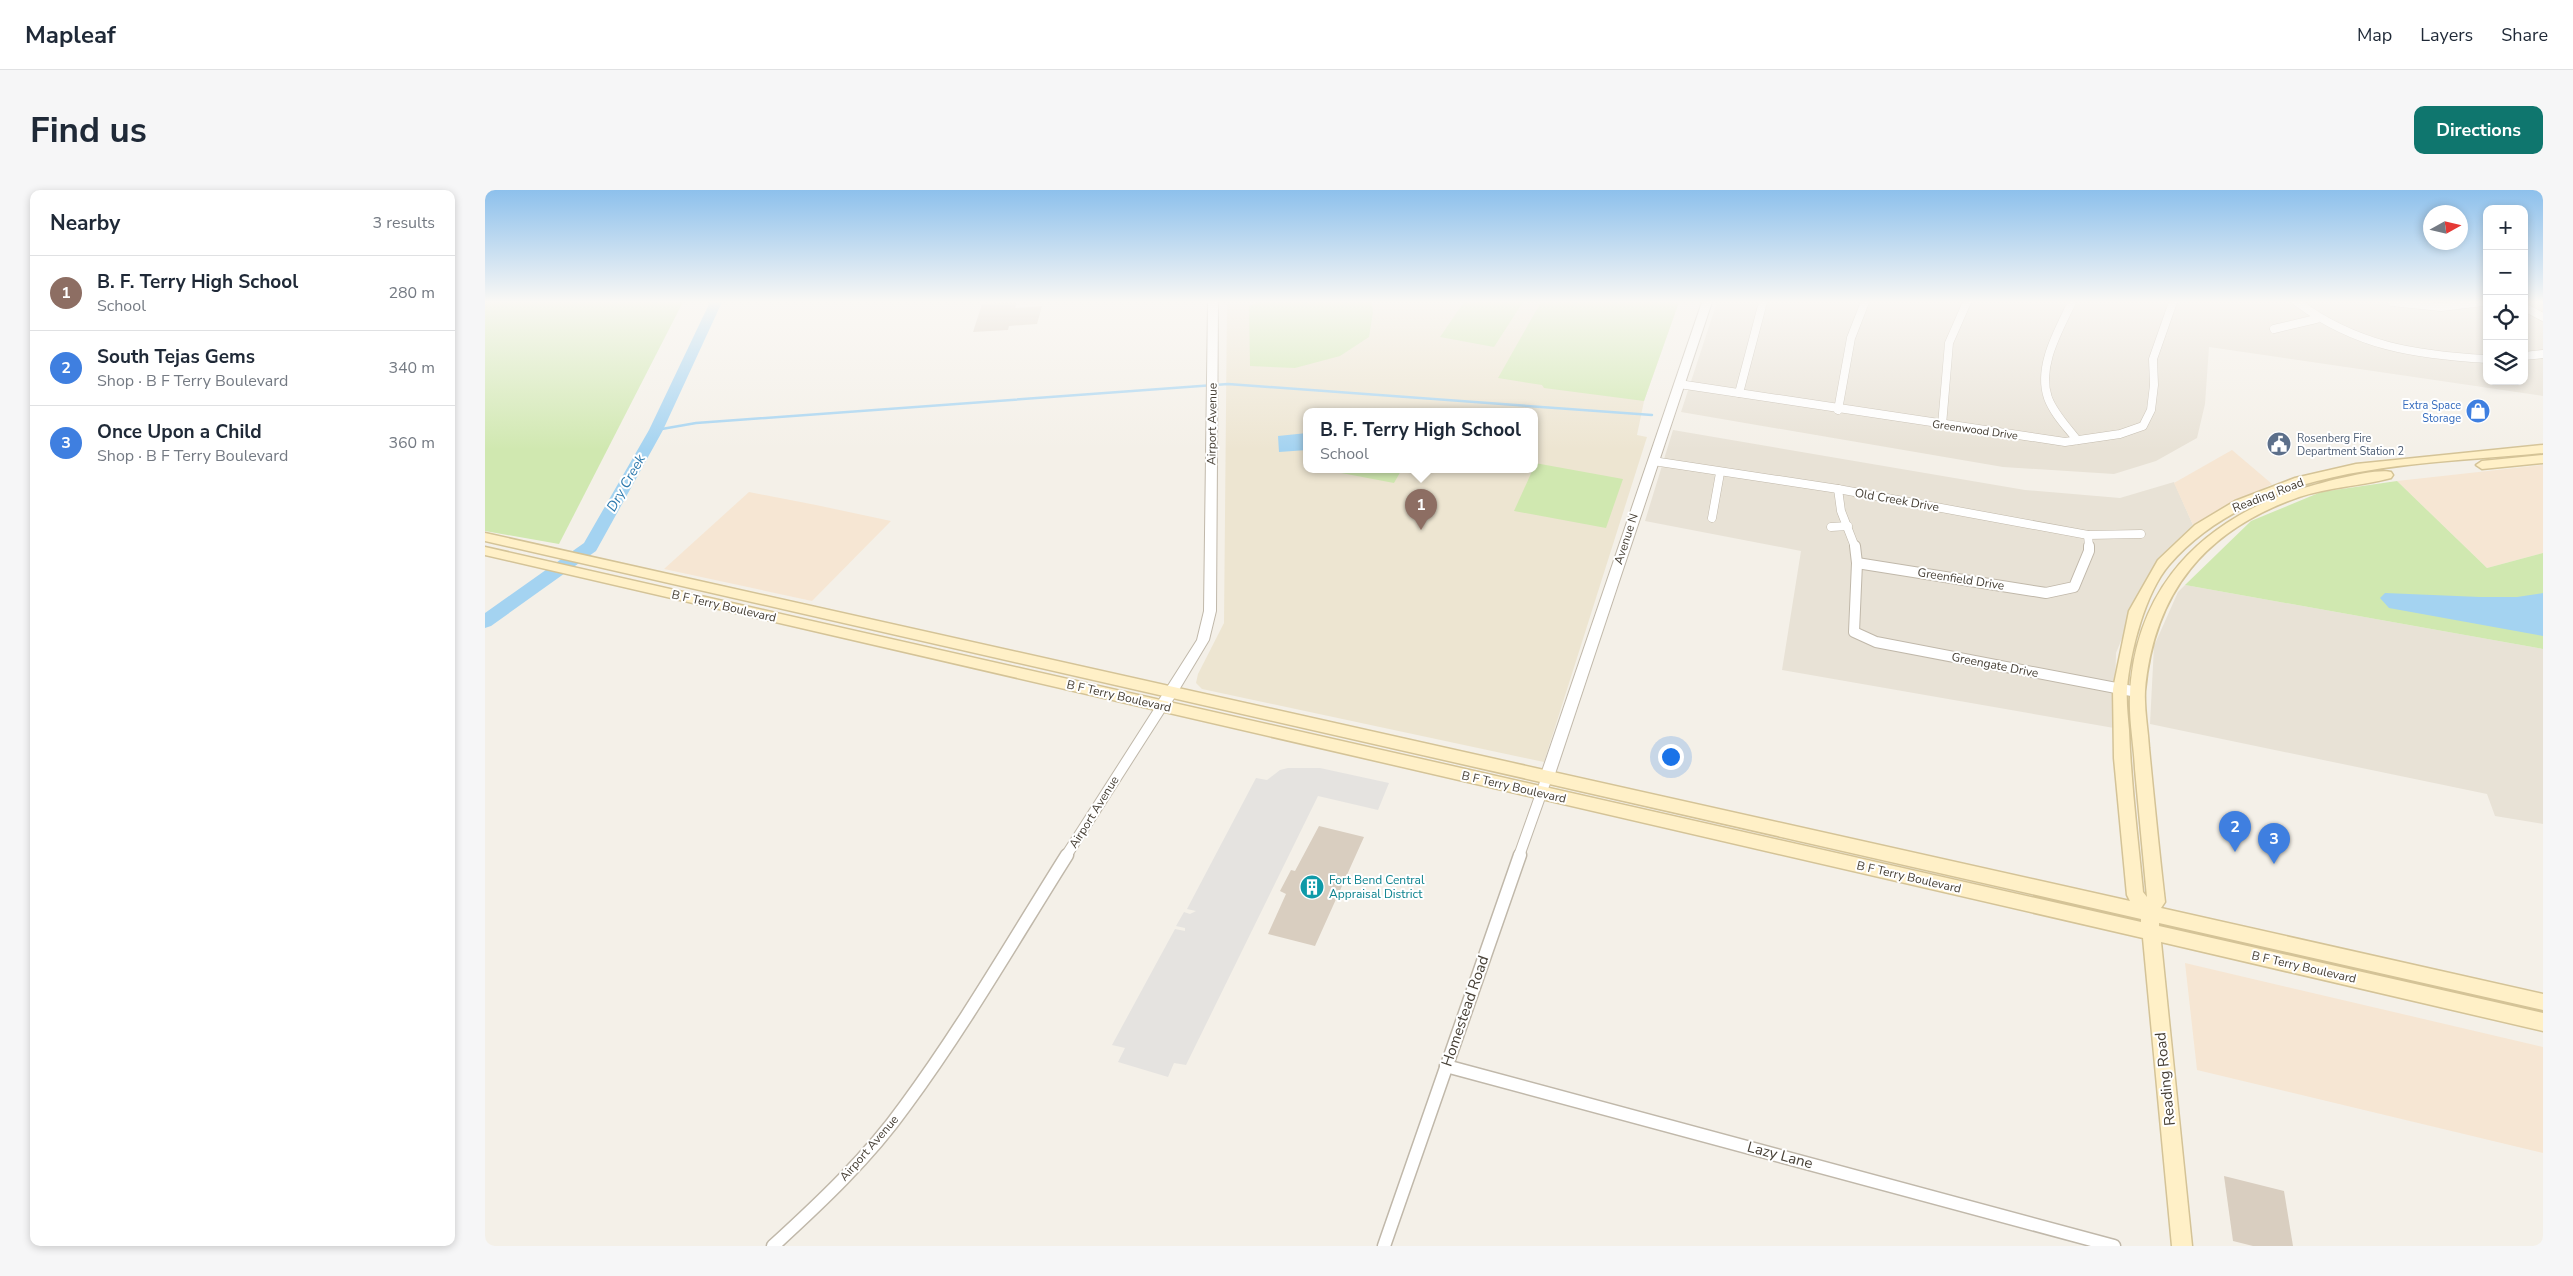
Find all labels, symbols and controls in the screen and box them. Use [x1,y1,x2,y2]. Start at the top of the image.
text: Mapleaf [25,19,116,51]
text: Map [2357,23,2392,47]
text: Layers [2420,23,2473,47]
text: Share [2501,23,2548,47]
button: Directions [2414,106,2543,154]
text: Find us [30,107,147,154]
north arrow [2423,205,2468,250]
map controls [2483,205,2528,385]
button: + [2483,205,2528,250]
text: Nearby [50,209,120,237]
text: 3 results [373,212,435,234]
button: − [2483,250,2528,295]
text: B. F. Terry High School [97,269,298,295]
text: 1 [61,282,71,304]
text: 280 m [388,282,435,304]
text: School [97,295,146,317]
button: locate [2483,295,2528,340]
button: layers [2483,340,2528,385]
text: South Tejas Gems [97,344,255,370]
text: 2 [61,357,71,379]
text: 340 m [388,357,435,379]
text: Shop · B F Terry Boulevard [97,370,288,392]
street label: Airport Avenue [1203,383,1221,465]
place label: Extra Space Storage [2403,398,2461,426]
shop icon: Extra Space Storage [2465,398,2491,424]
popup [1303,408,1538,473]
text: B. F. Terry High School [1320,417,1521,443]
street label: Greenwood Drive [1931,417,2019,443]
text: Once Upon a Child [97,419,262,445]
public building icon: Rosenberg Fire Department Station 2 [2266,431,2292,457]
place label: Rosenberg Fire Department Station 2 [2297,431,2404,459]
text: 3 [61,432,71,454]
text: 360 m [388,432,435,454]
text: School [1320,443,1369,465]
text: Shop · B F Terry Boulevard [97,445,288,467]
water label: Dry Creek [602,450,650,515]
street label: Reading Road [2230,474,2306,516]
street label: Old Creek Drive [1854,485,1940,515]
pin: 1 [1405,489,1437,530]
street label: Avenue N [1610,511,1642,567]
street label: Greenfield Drive [1916,564,2006,594]
street label: B F Terry Boulevard [670,586,778,626]
street label: Greengate Drive [1950,649,2040,681]
street label: B F Terry Boulevard [1065,676,1173,716]
your location [1658,744,1684,770]
street label: B F Terry Boulevard [1460,767,1568,807]
street label: Airport Avenue [1065,773,1123,851]
pin: 2 [2219,811,2251,852]
pin: 3 [2258,823,2290,864]
street label: B F Terry Boulevard [1855,857,1963,897]
place label: Fort Bend Central Appraisal District [1329,872,1425,902]
building icon: Fort Bend Central Appraisal District [1299,874,1325,900]
street label: B F Terry Boulevard [2250,947,2358,987]
street label: Homestead Road [1437,953,1493,1069]
street label: Reading Road [2150,1031,2180,1127]
street label: Airport Avenue [836,1112,902,1184]
street label: Lazy Lane [1745,1137,1815,1173]

